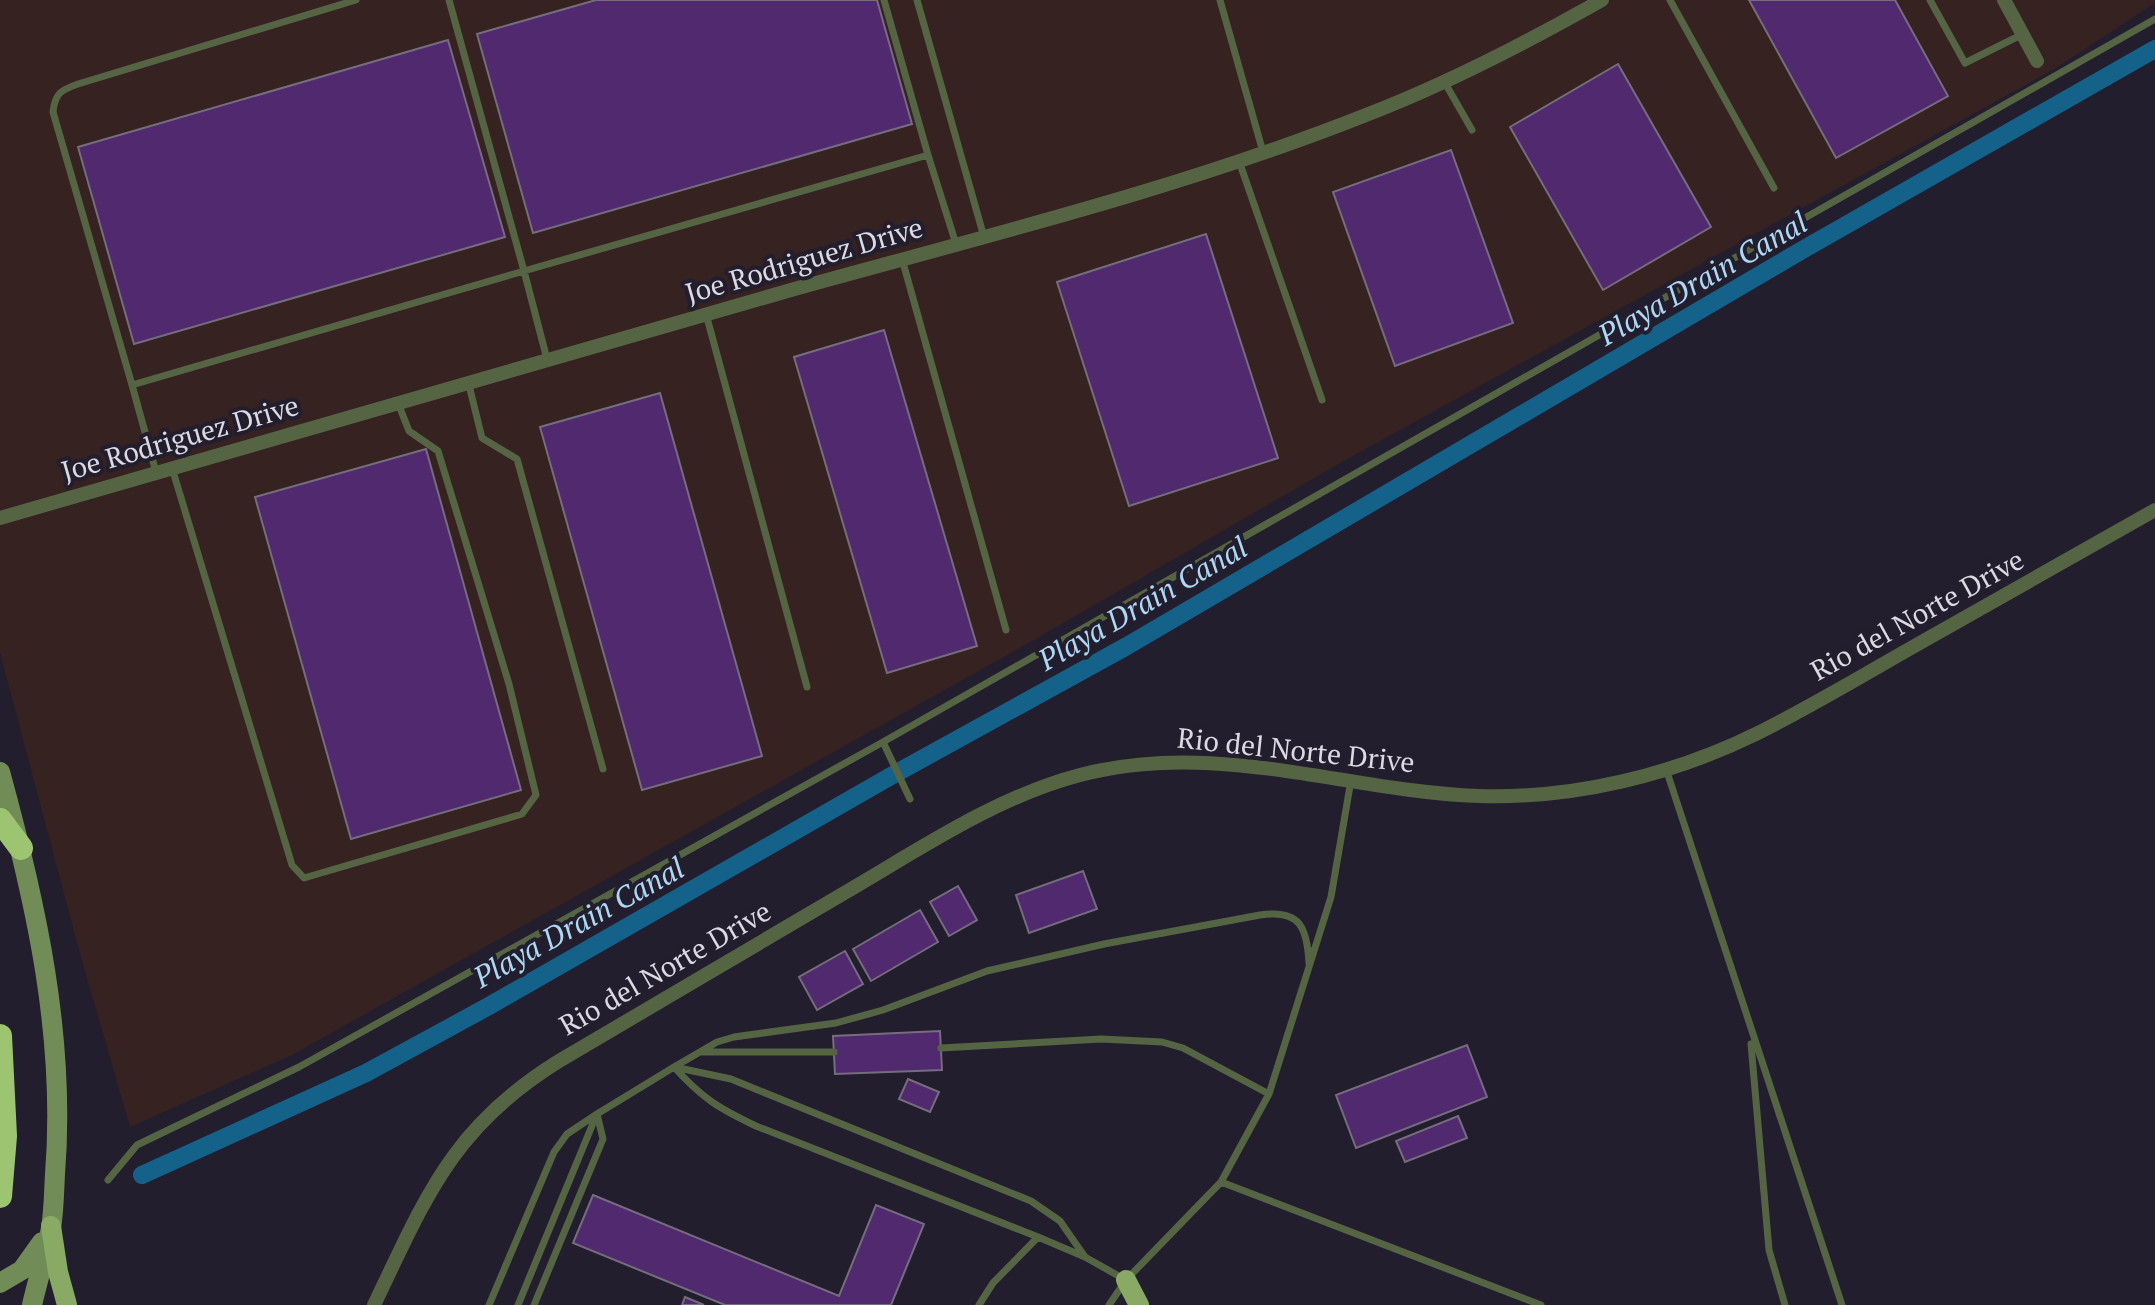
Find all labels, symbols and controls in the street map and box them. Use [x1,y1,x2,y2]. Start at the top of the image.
water label: Playa Drain Canal [1590,202,1815,355]
street label: Joe Rodriguez Drive [681,208,927,311]
street label: Joe Rodriguez Drive [57,386,303,489]
water label: Playa Drain Canal [1030,527,1255,680]
street label: Rio del Norte Drive [1804,541,2030,688]
street label: Rio del Norte Drive [1176,719,1416,780]
water label: Playa Drain Canal [465,847,692,997]
street label: Rio del Norte Drive [552,892,777,1043]

